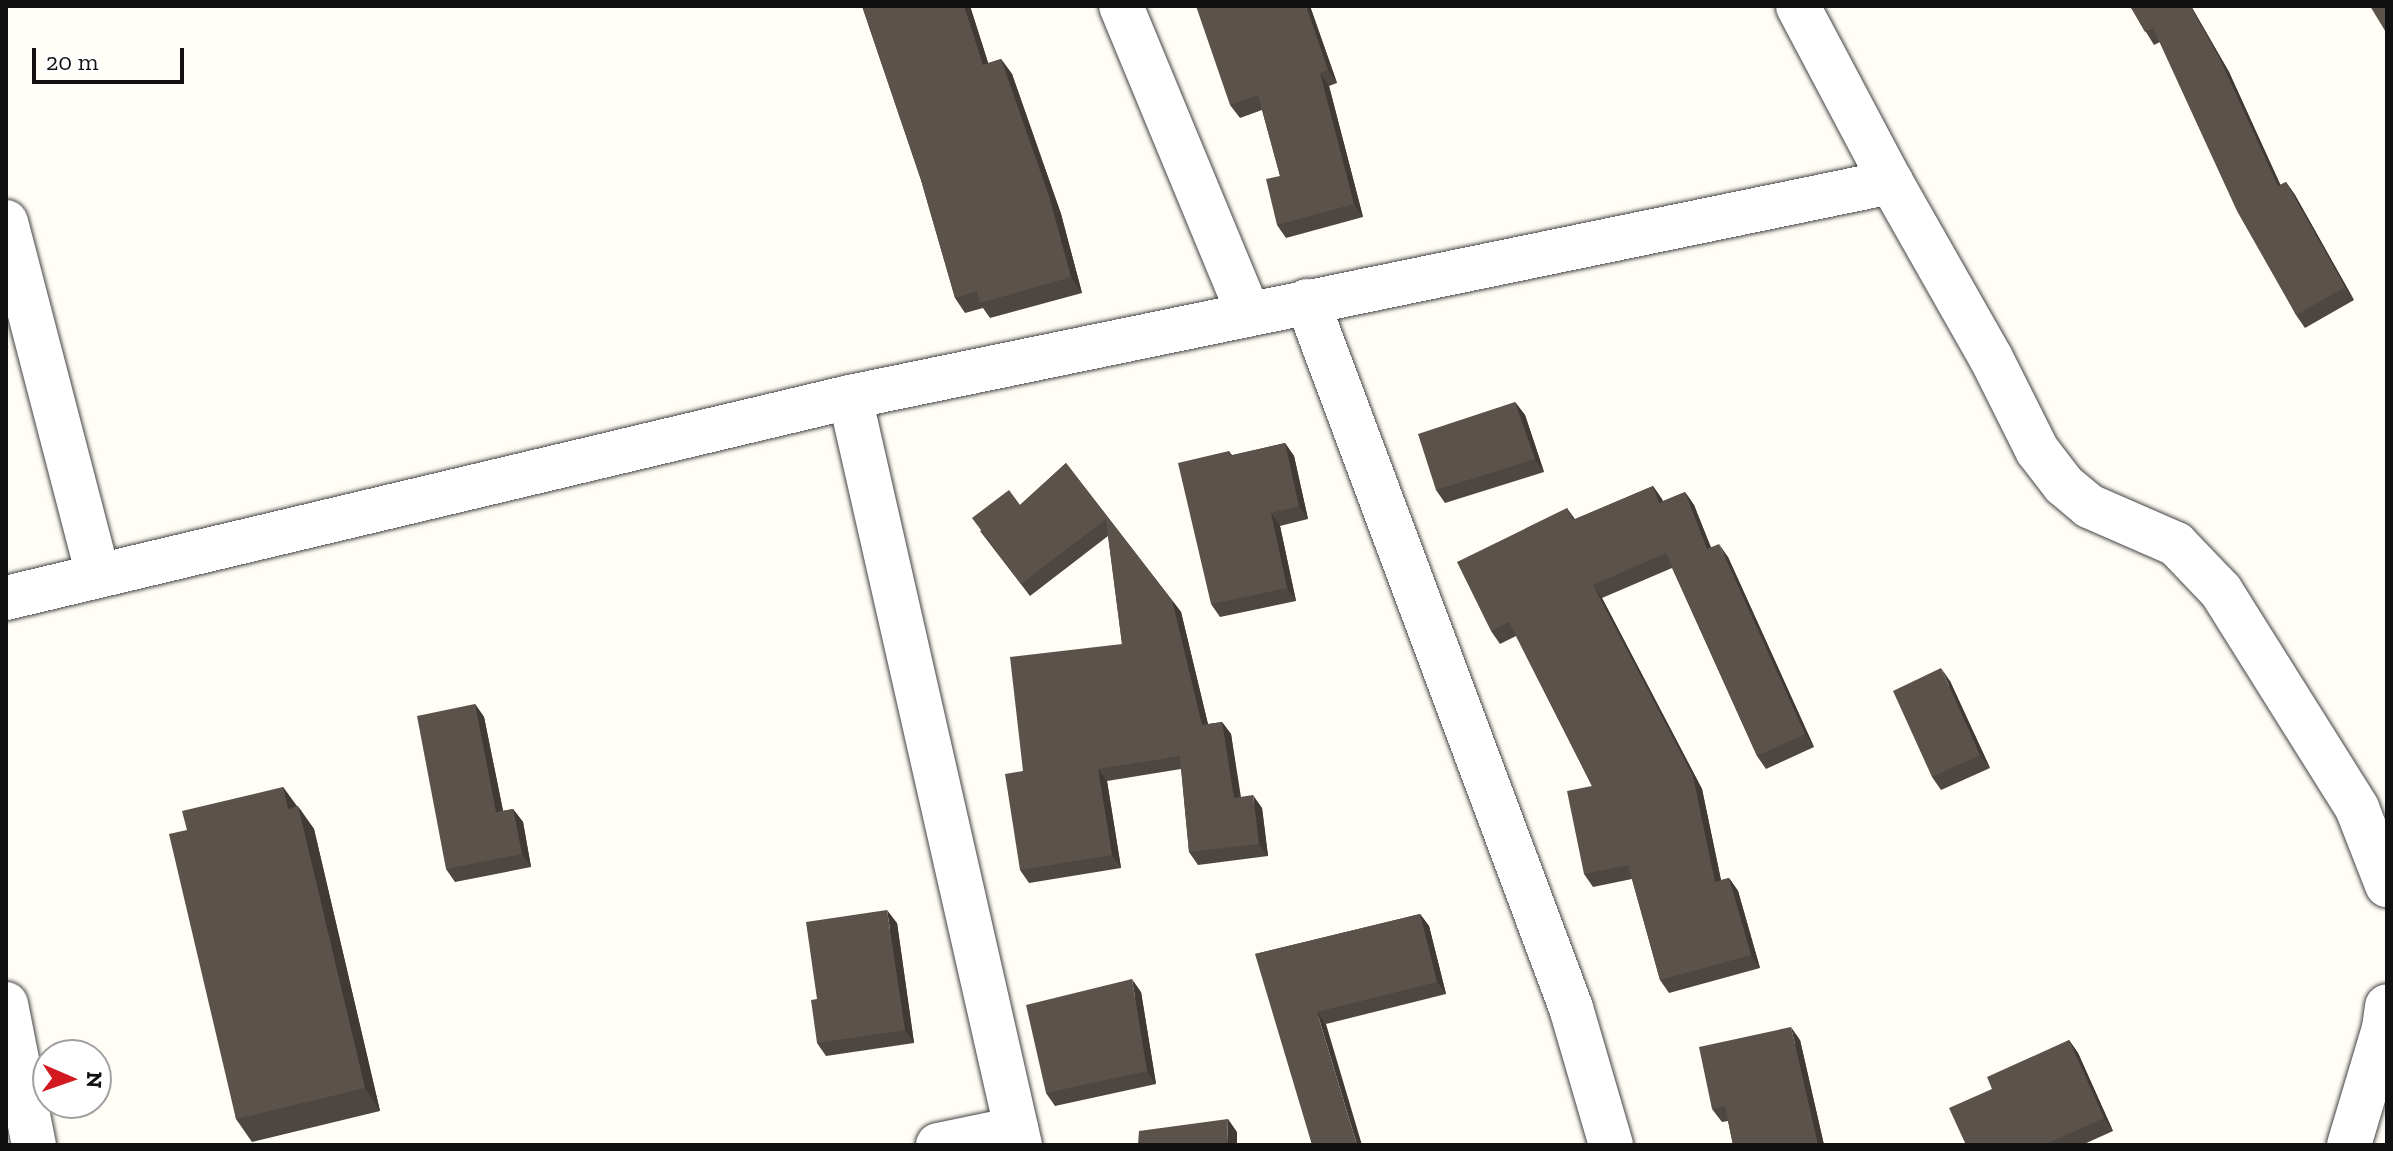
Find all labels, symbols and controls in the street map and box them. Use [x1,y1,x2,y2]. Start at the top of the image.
scale bar [36,32,188,82]
text: 20 m [46,47,98,76]
north arrow [32,1039,112,1119]
text: N [81,1071,108,1089]

